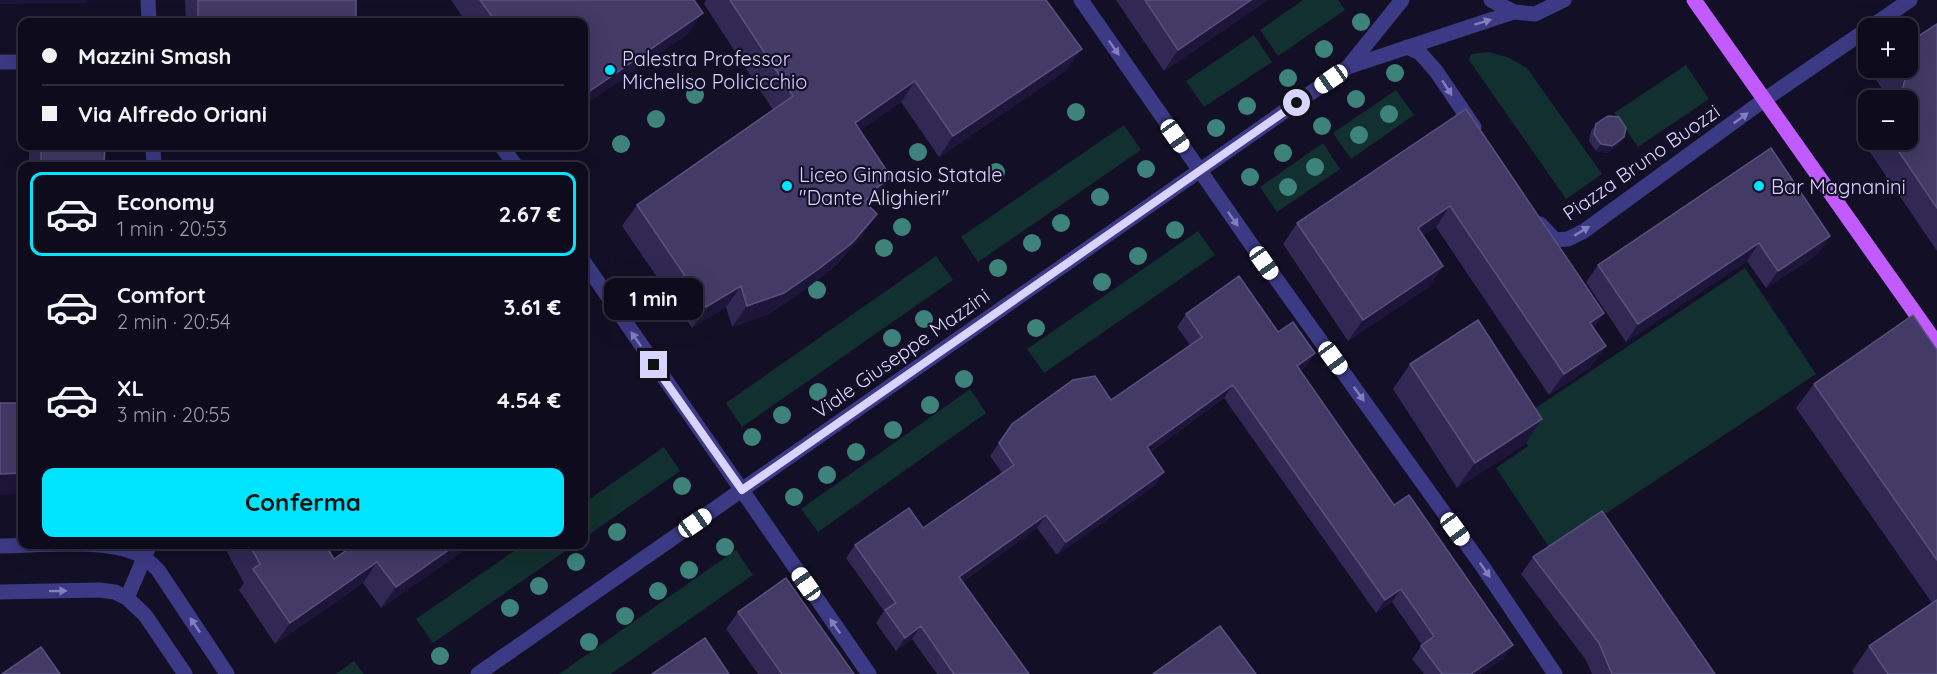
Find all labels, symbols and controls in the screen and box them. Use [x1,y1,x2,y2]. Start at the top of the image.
one-way arrow [1474,16,1492,26]
map controls [1858,18,1918,150]
button: + [1858,18,1918,78]
one-way arrow [1108,40,1120,56]
text: Mazzini Smash [78,42,232,70]
place label: Palestra Professor Micheliso Policicchio [622,46,807,94]
car [1311,61,1351,97]
marker: Palestra Professor Micheliso Policicchio [603,63,617,77]
one-way arrow [1442,80,1453,97]
route start [1283,89,1310,116]
button: − [1858,90,1918,150]
street label: Piazza Bruno Buozzi [1558,98,1724,226]
text: Via Alfredo Oriani [78,100,267,128]
one-way arrow [1733,112,1748,124]
car [1157,116,1193,156]
place label: Liceo Ginnasio Statale "Dante Alighieri" [799,162,1002,210]
place label: Bar Magnanini [1771,174,1906,199]
marker: Liceo Ginnasio Statale "Dante Alighieri" [780,179,794,193]
marker: Bar Magnanini [1752,179,1766,193]
icon: car [45,187,99,241]
text: Economy [117,188,215,216]
text: 2.67 € [499,200,561,228]
one-way arrow [1227,210,1239,226]
text: 1 min · 20:53 [117,216,227,241]
one-way arrow [1574,226,1591,236]
car [1246,243,1282,283]
callout: 1 min [604,278,704,320]
icon: car [45,280,99,334]
text: Comfort [117,281,206,309]
street label: Viale Giuseppe Mazzini [808,283,994,423]
text: 1 min [629,286,678,311]
text: 3.61 € [503,293,561,321]
text: 2 min · 20:54 [117,309,231,334]
one-way arrow [630,331,642,347]
car [1315,338,1351,378]
route end [640,351,667,378]
icon: car [45,373,99,427]
text: XL [117,374,144,402]
text: 4.54 € [497,386,561,414]
one-way arrow [1353,386,1365,402]
text: 3 min · 20:55 [117,402,230,427]
button: Conferma [42,468,564,537]
car [675,505,715,541]
car [1437,509,1473,549]
one-way arrow [1478,562,1490,577]
car [788,564,824,604]
one-way arrow [49,586,68,596]
one-way arrow [189,618,201,634]
one-way arrow [830,618,841,634]

